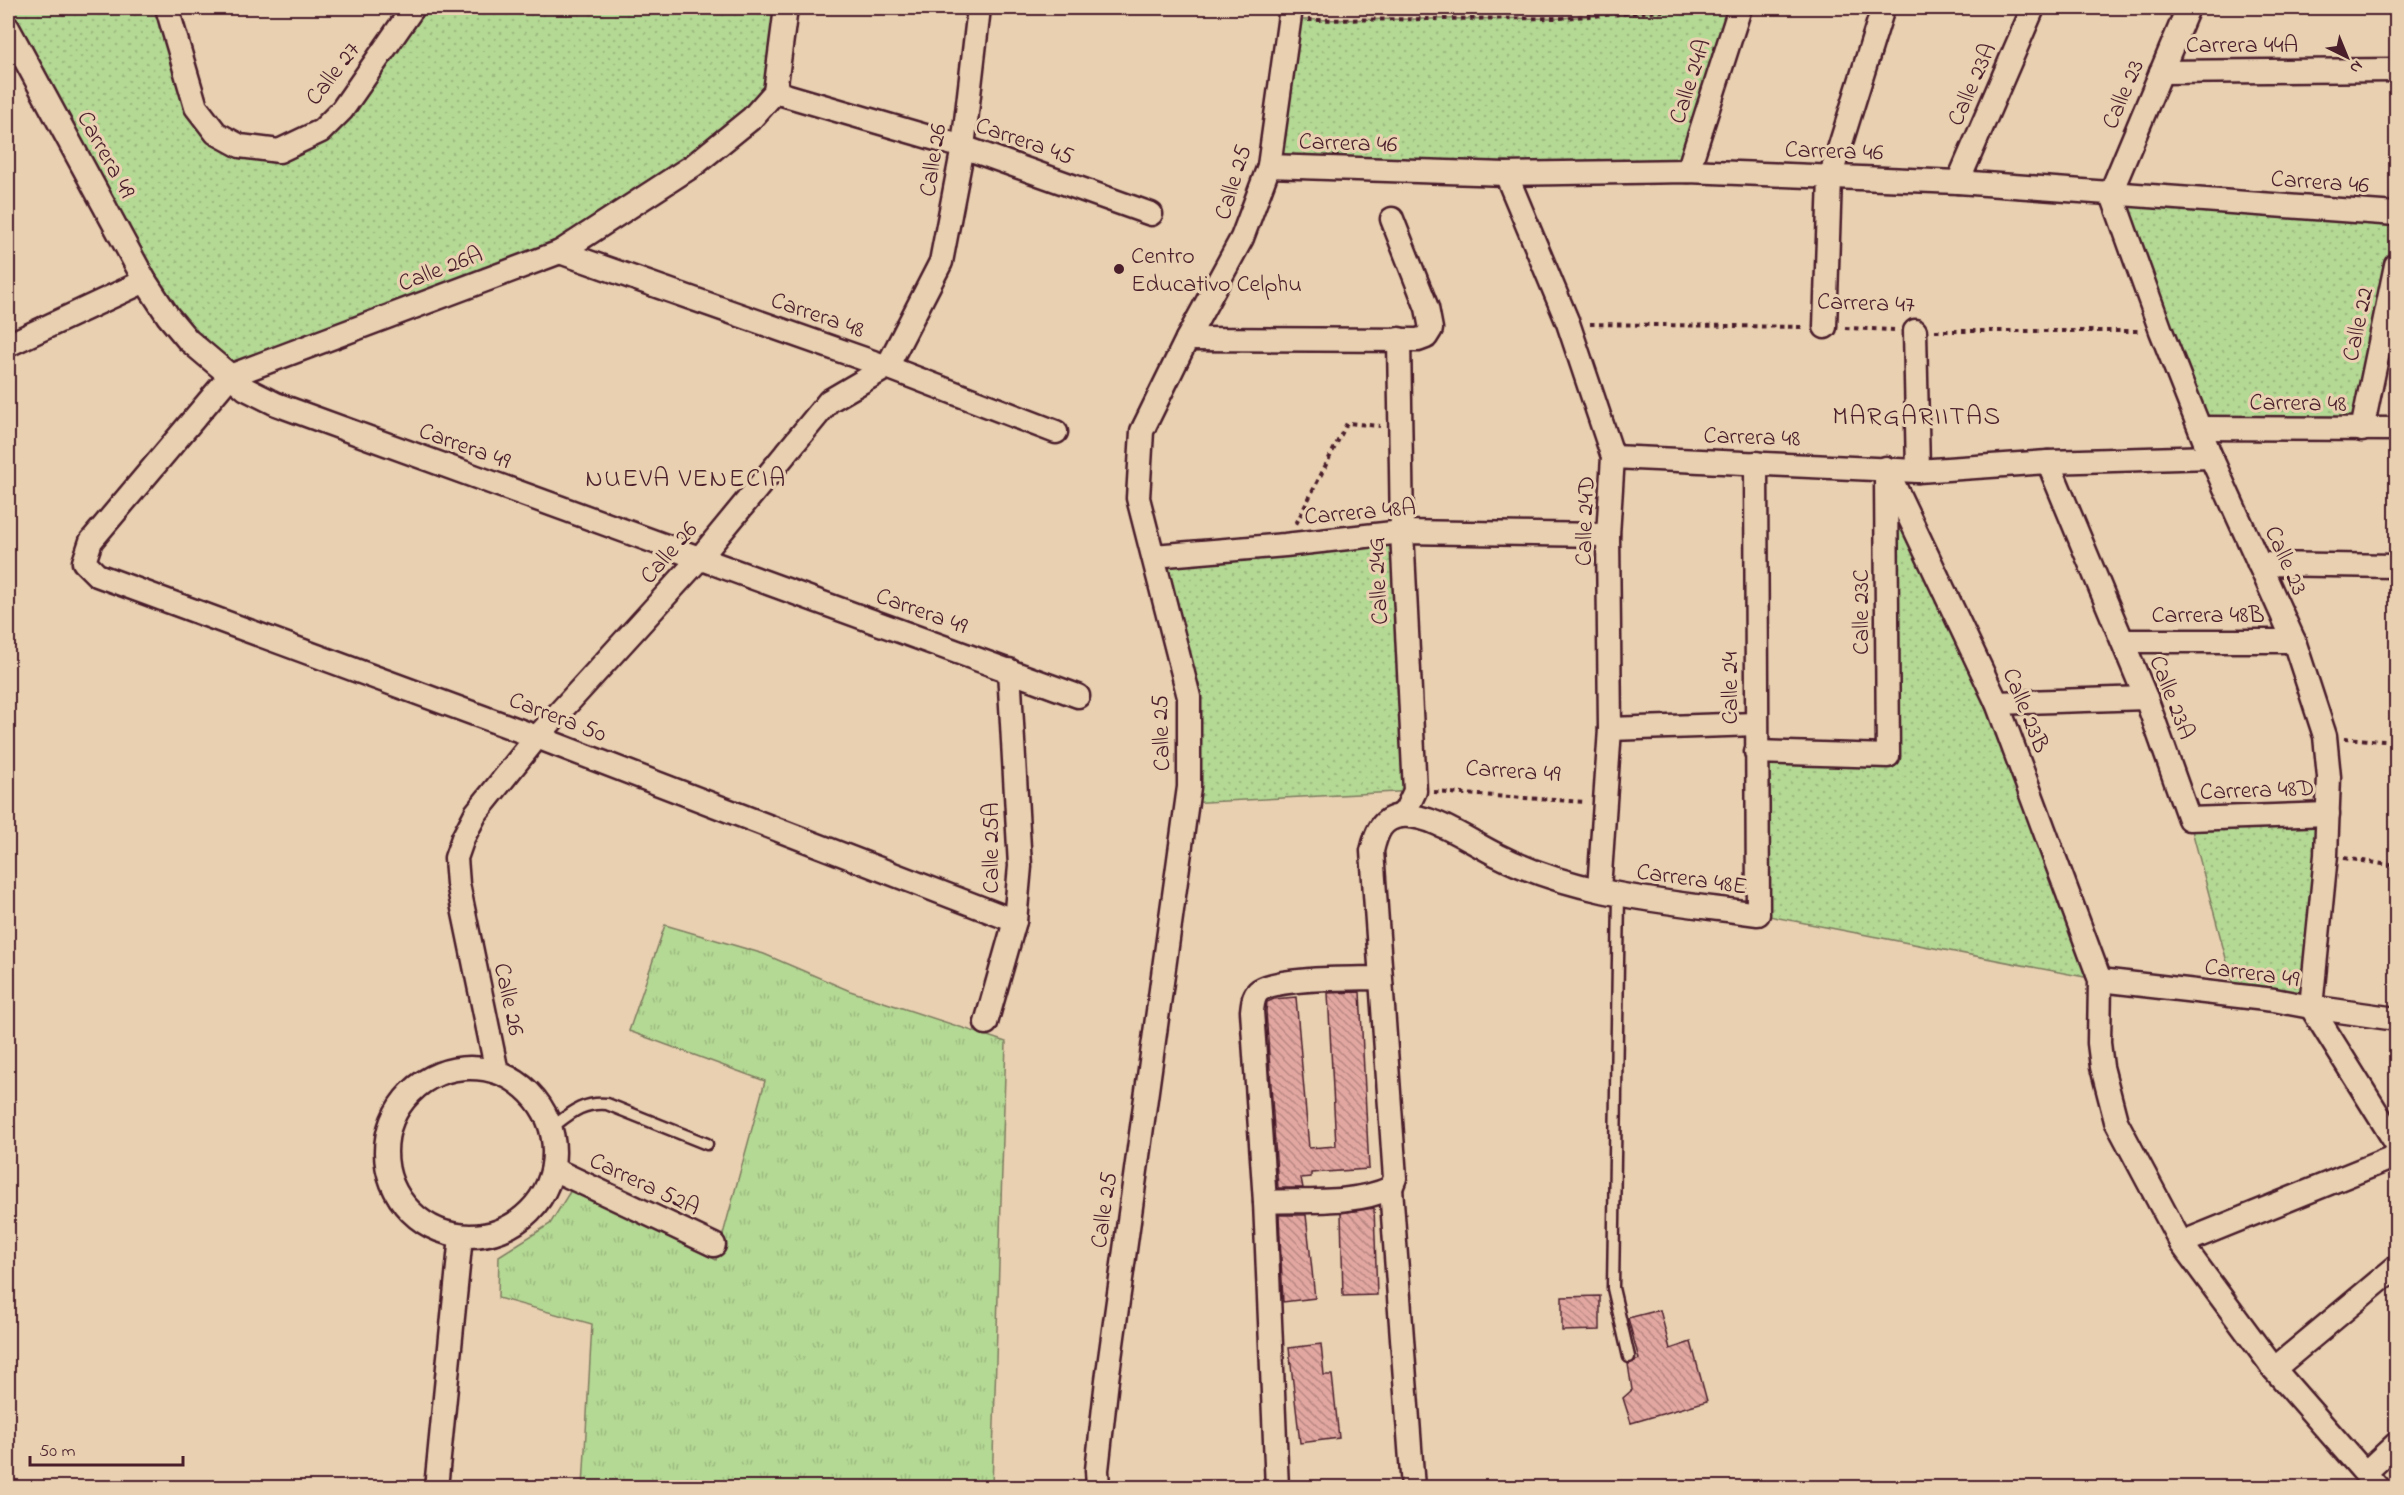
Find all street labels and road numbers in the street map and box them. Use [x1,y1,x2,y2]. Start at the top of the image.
street label: Carrera 44A [2186,29,2298,64]
street label: Calle 27 [298,35,370,114]
street label: Calle 24A [1661,35,1722,129]
street label: Calle 23A [1939,38,2007,132]
street label: Calle 23 [2094,55,2155,135]
street label: Carrera 49 [66,105,144,206]
street label: Carrera 45 [970,109,1078,176]
street label: Calle 26 [911,121,958,199]
street label: Carrera 46 [1298,125,1398,164]
street label: Carrera 46 [1784,133,1884,172]
street label: Calle 25 [1206,141,1262,224]
street label: Carrera 46 [2269,163,2371,204]
street label: Calle 26A [393,238,488,302]
street label: Carrera 48 [766,284,869,349]
street label: Calle 22 [2335,284,2384,365]
street label: Carrera 47 [1816,285,1916,324]
street label: Carrera 48 [2249,386,2347,423]
street label: Carrera 49 [413,415,516,480]
street label: Carrera 48 [1703,419,1801,458]
street label: Calle 24D [1567,475,1606,567]
street label: Carrera 48A [1303,491,1417,536]
street label: Calle 26 [633,514,707,593]
street label: Calle 23 [2254,521,2316,601]
street label: Calle 24G [1360,536,1399,626]
street label: Calle 23C [1845,569,1880,655]
street label: Carrera 49 [870,580,973,645]
street label: Carrera 48B [2151,599,2265,634]
street label: Calle 23A [2139,651,2203,745]
street label: Calle 24 [1714,652,1749,724]
street label: Calle 23B [1992,663,2058,759]
street label: Carrera 50 [503,684,611,753]
street label: Calle 25 [1144,694,1181,772]
street label: Carrera 49 [1464,752,1562,793]
street label: Carrera 48D [2199,772,2315,811]
street label: Calle 25A [975,802,1010,894]
street label: Carrera 48E [1634,855,1749,906]
street label: Carrera 49 [2202,951,2302,999]
street label: Calle 26 [483,960,532,1039]
street label: Carrera 52A [583,1144,705,1226]
street label: Calle 25 [1083,1170,1128,1251]

